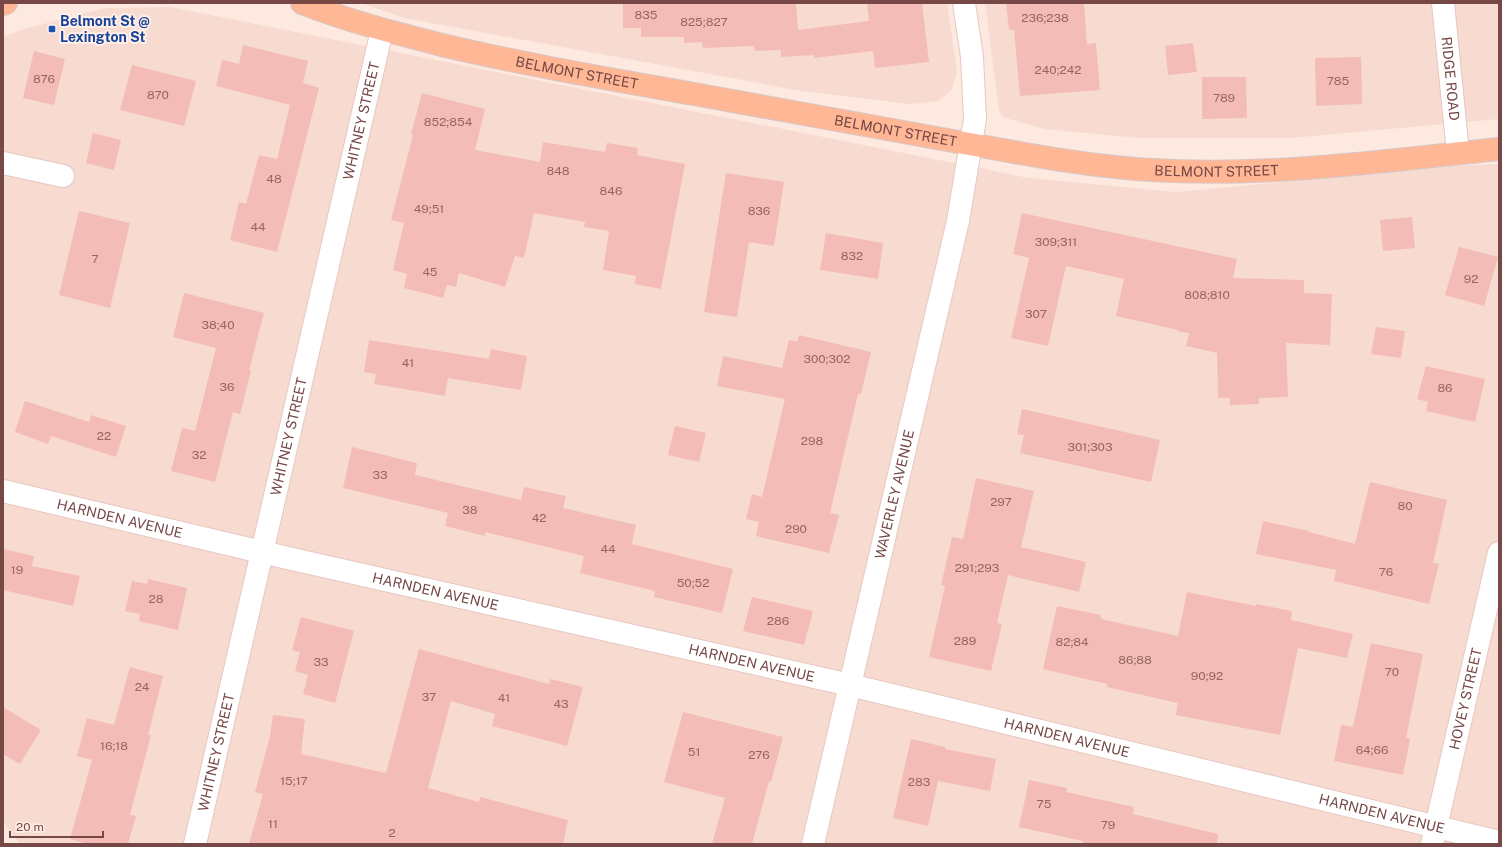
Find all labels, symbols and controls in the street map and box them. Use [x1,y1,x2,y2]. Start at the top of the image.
house number: 835 [635,8,658,22]
house number: 236;238 [1021,11,1069,25]
place label: Belmont St @ Lexington St [60,13,150,45]
house number: 825;827 [680,15,728,29]
marker: Belmont St @ Lexington St [47,24,57,34]
street label: RIDGE ROAD [1438,36,1463,121]
street label: BELMONT STREET [514,53,639,92]
street label: WHITNEY STREET [340,60,382,181]
house number: 240;242 [1035,63,1081,77]
house number: 876 [33,72,55,86]
house number: 785 [1327,74,1350,88]
house number: 870 [147,88,169,102]
house number: 789 [1213,91,1235,105]
street label: BELMONT STREET [833,112,958,150]
house number: 852;854 [424,115,473,129]
street label: BELMONT STREET [1154,162,1279,180]
house number: 848 [546,164,570,178]
house number: 48 [266,172,282,186]
house number: 846 [600,184,622,198]
house number: 49;51 [414,202,444,216]
house number: 836 [748,204,770,218]
house number: 44 [250,220,266,234]
house number: 309;311 [1035,235,1077,249]
house number: 832 [841,249,863,263]
house number: 7 [91,252,99,266]
house number: 45 [422,265,438,279]
house number: 92 [1464,272,1478,286]
house number: 808;810 [1184,288,1230,302]
house number: 307 [1025,307,1047,321]
house number: 38;40 [201,318,235,332]
house number: 300;302 [804,352,850,366]
house number: 41 [402,356,414,370]
street label: WHITNEY STREET [267,376,310,497]
house number: 36 [220,380,234,394]
house number: 86 [1437,381,1453,395]
street label: WAVERLEY AVENUE [872,428,917,561]
house number: 22 [97,429,111,443]
house number: 298 [801,434,823,448]
house number: 301;303 [1068,440,1112,454]
house number: 32 [192,448,206,462]
house number: 33 [372,468,388,482]
house number: 297 [990,495,1012,509]
street label: HARNDEN AVENUE [55,496,184,541]
house number: 80 [1397,499,1413,513]
house number: 38 [462,503,478,517]
house number: 42 [532,511,546,525]
house number: 290 [785,522,807,536]
house number: 44 [600,542,616,556]
house number: 291;293 [955,561,999,575]
house number: 19 [11,563,23,577]
house number: 76 [1379,565,1393,579]
street label: HARNDEN AVENUE [371,569,500,613]
house number: 50;52 [677,576,709,590]
house number: 28 [149,592,164,606]
house number: 286 [767,614,789,628]
house number: 289 [954,634,976,648]
house number: 82;84 [1055,635,1089,649]
street label: HARNDEN AVENUE [687,641,816,685]
street label: HOVEY STREET [1446,646,1485,751]
house number: 86;88 [1118,653,1152,667]
house number: 33 [313,655,329,669]
house number: 70 [1385,665,1399,679]
house number: 90;92 [1191,669,1223,683]
house number: 24 [135,680,150,694]
house number: 37 [422,690,436,704]
house number: 41 [498,691,510,705]
street label: WHITNEY STREET [195,692,237,813]
house number: 43 [553,697,569,711]
street label: HARNDEN AVENUE [1002,715,1131,760]
house number: 16;18 [100,739,128,753]
house number: 64;66 [1356,743,1388,757]
house number: 51 [688,745,700,759]
house number: 276 [748,748,770,762]
house number: 15;17 [280,774,308,788]
house number: 283 [908,775,930,789]
street label: HARNDEN AVENUE [1317,791,1446,837]
house number: 75 [1037,797,1052,811]
scale bar [10,813,103,839]
house number: 11 [268,817,278,831]
house number: 79 [1101,818,1115,832]
text: 20 m [16,820,44,834]
house number: 2 [388,826,396,840]

